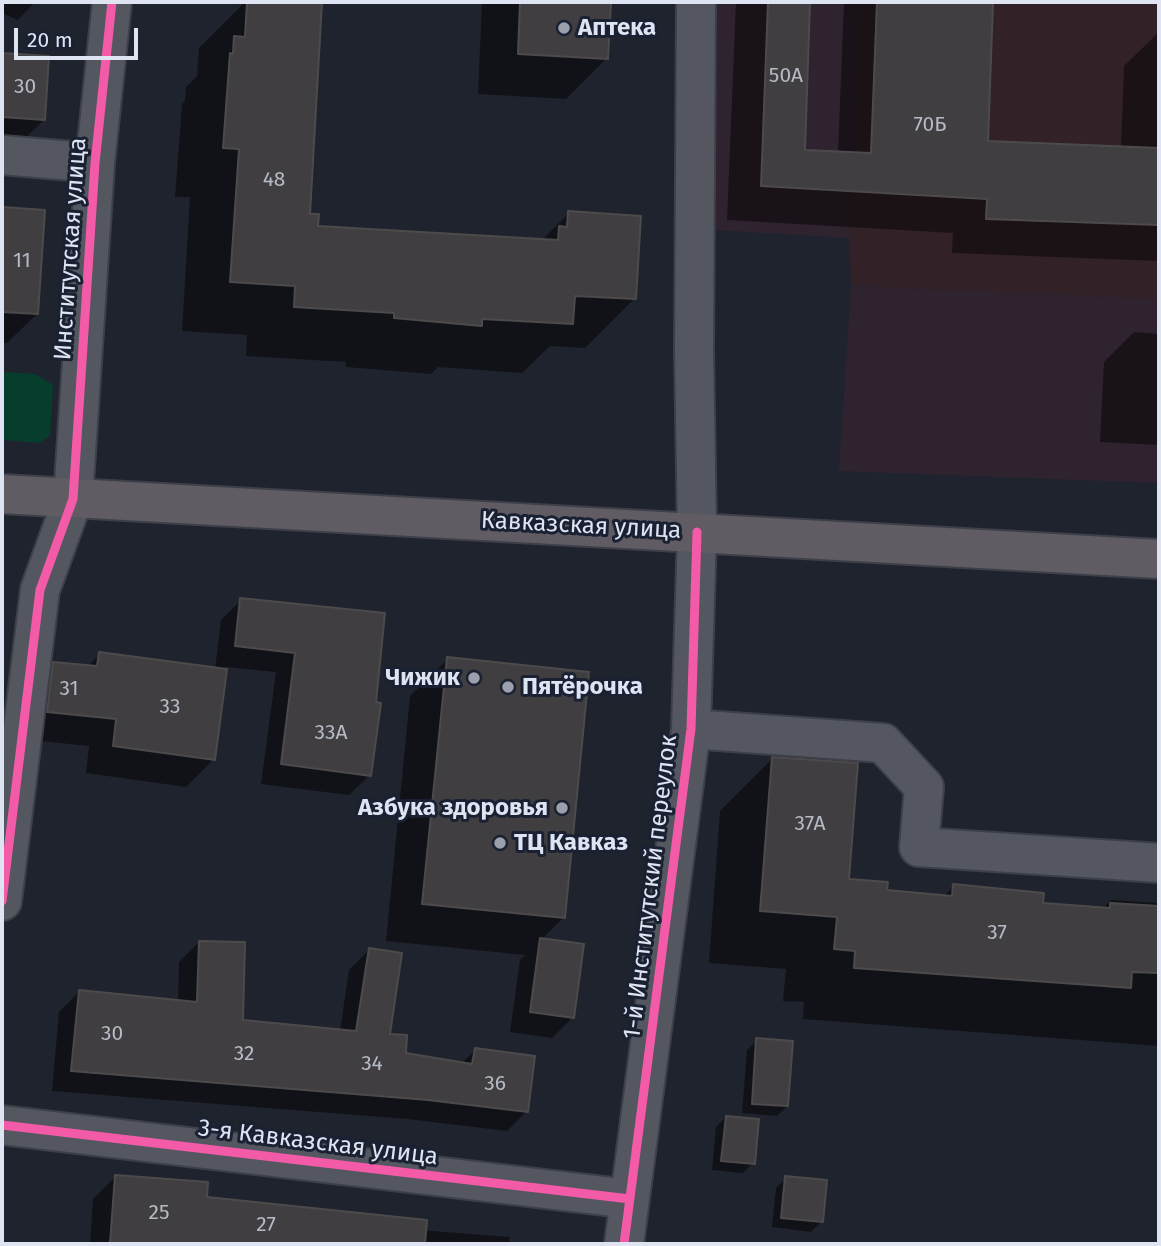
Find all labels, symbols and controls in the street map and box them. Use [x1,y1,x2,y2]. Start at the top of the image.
scale bar [18,14,142,58]
place label: Аптека [578,14,656,42]
marker: Аптека [556,20,572,36]
text: 20 m [27,27,73,53]
house number: 50А [769,63,803,89]
house number: 30 [14,74,36,100]
house number: 70Б [914,112,946,138]
street label: Институтская улица [49,137,93,361]
house number: 48 [263,167,285,193]
house number: 11 [13,248,31,274]
street label: Кавказская улица [480,506,682,546]
place label: Чижик [385,664,460,692]
marker: Чижик [466,670,482,686]
place label: Пятёрочка [522,673,643,701]
house number: 31 [59,676,79,702]
marker: Пятёрочка [500,679,516,695]
house number: 33 [160,694,180,720]
house number: 33А [315,720,347,746]
street label: 1-й Институтский переулок [618,733,684,1041]
place label: Азбука здоровья [358,794,548,822]
marker: Азбука здоровья [554,800,570,816]
house number: 37А [794,811,826,837]
place label: ТЦ Кавказ [514,829,628,857]
marker: ТЦ Кавказ [492,835,508,851]
house number: 37 [987,920,1007,946]
house number: 30 [101,1021,123,1047]
house number: 32 [234,1041,254,1067]
house number: 34 [361,1051,383,1077]
house number: 36 [484,1071,506,1097]
street label: 3-я Кавказская улица [196,1114,440,1172]
house number: 25 [149,1200,169,1226]
house number: 27 [256,1212,276,1238]

